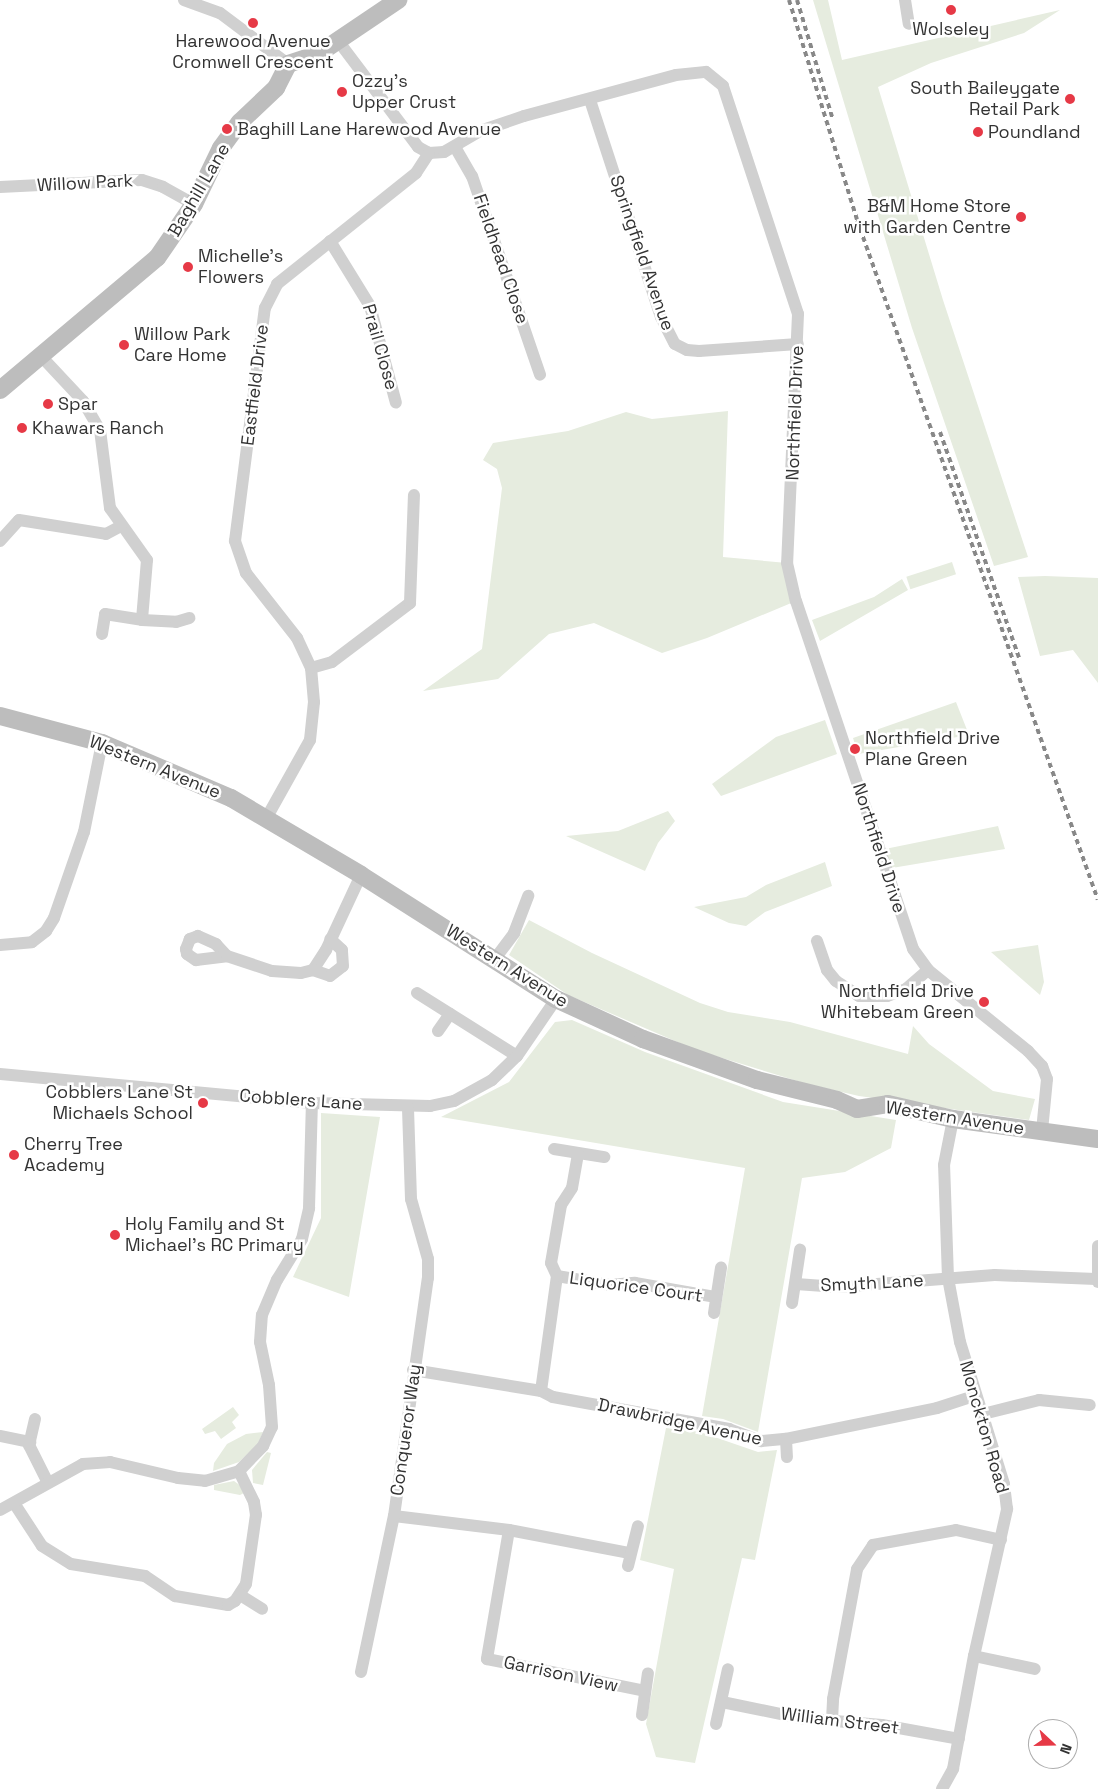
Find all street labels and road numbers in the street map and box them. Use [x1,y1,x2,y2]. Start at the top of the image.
street label: Baghill Lane [164,139,234,241]
street label: Willow Park [36,170,134,196]
street label: Springfield Avenue [605,172,679,334]
street label: Fieldhead Close [469,191,533,327]
street label: Prail Close [357,302,403,392]
street label: Eastfield Drive [237,323,273,447]
street label: Northfield Drive [782,345,808,481]
street label: Western Avenue [86,731,224,803]
street label: Northfield Drive [848,780,910,916]
street label: Western Avenue [442,920,572,1012]
street label: Cobblers Lane [239,1085,363,1115]
street label: Western Avenue [884,1096,1026,1140]
street label: Liquorice Court [568,1267,704,1307]
street label: Smyth Lane [820,1270,924,1296]
street label: Monckton Road [955,1358,1013,1496]
street label: Conqueror Way [386,1363,426,1497]
street label: Drawbridge Avenue [596,1394,764,1450]
street label: Garrison View [502,1651,620,1697]
street label: William Street [780,1703,900,1739]

